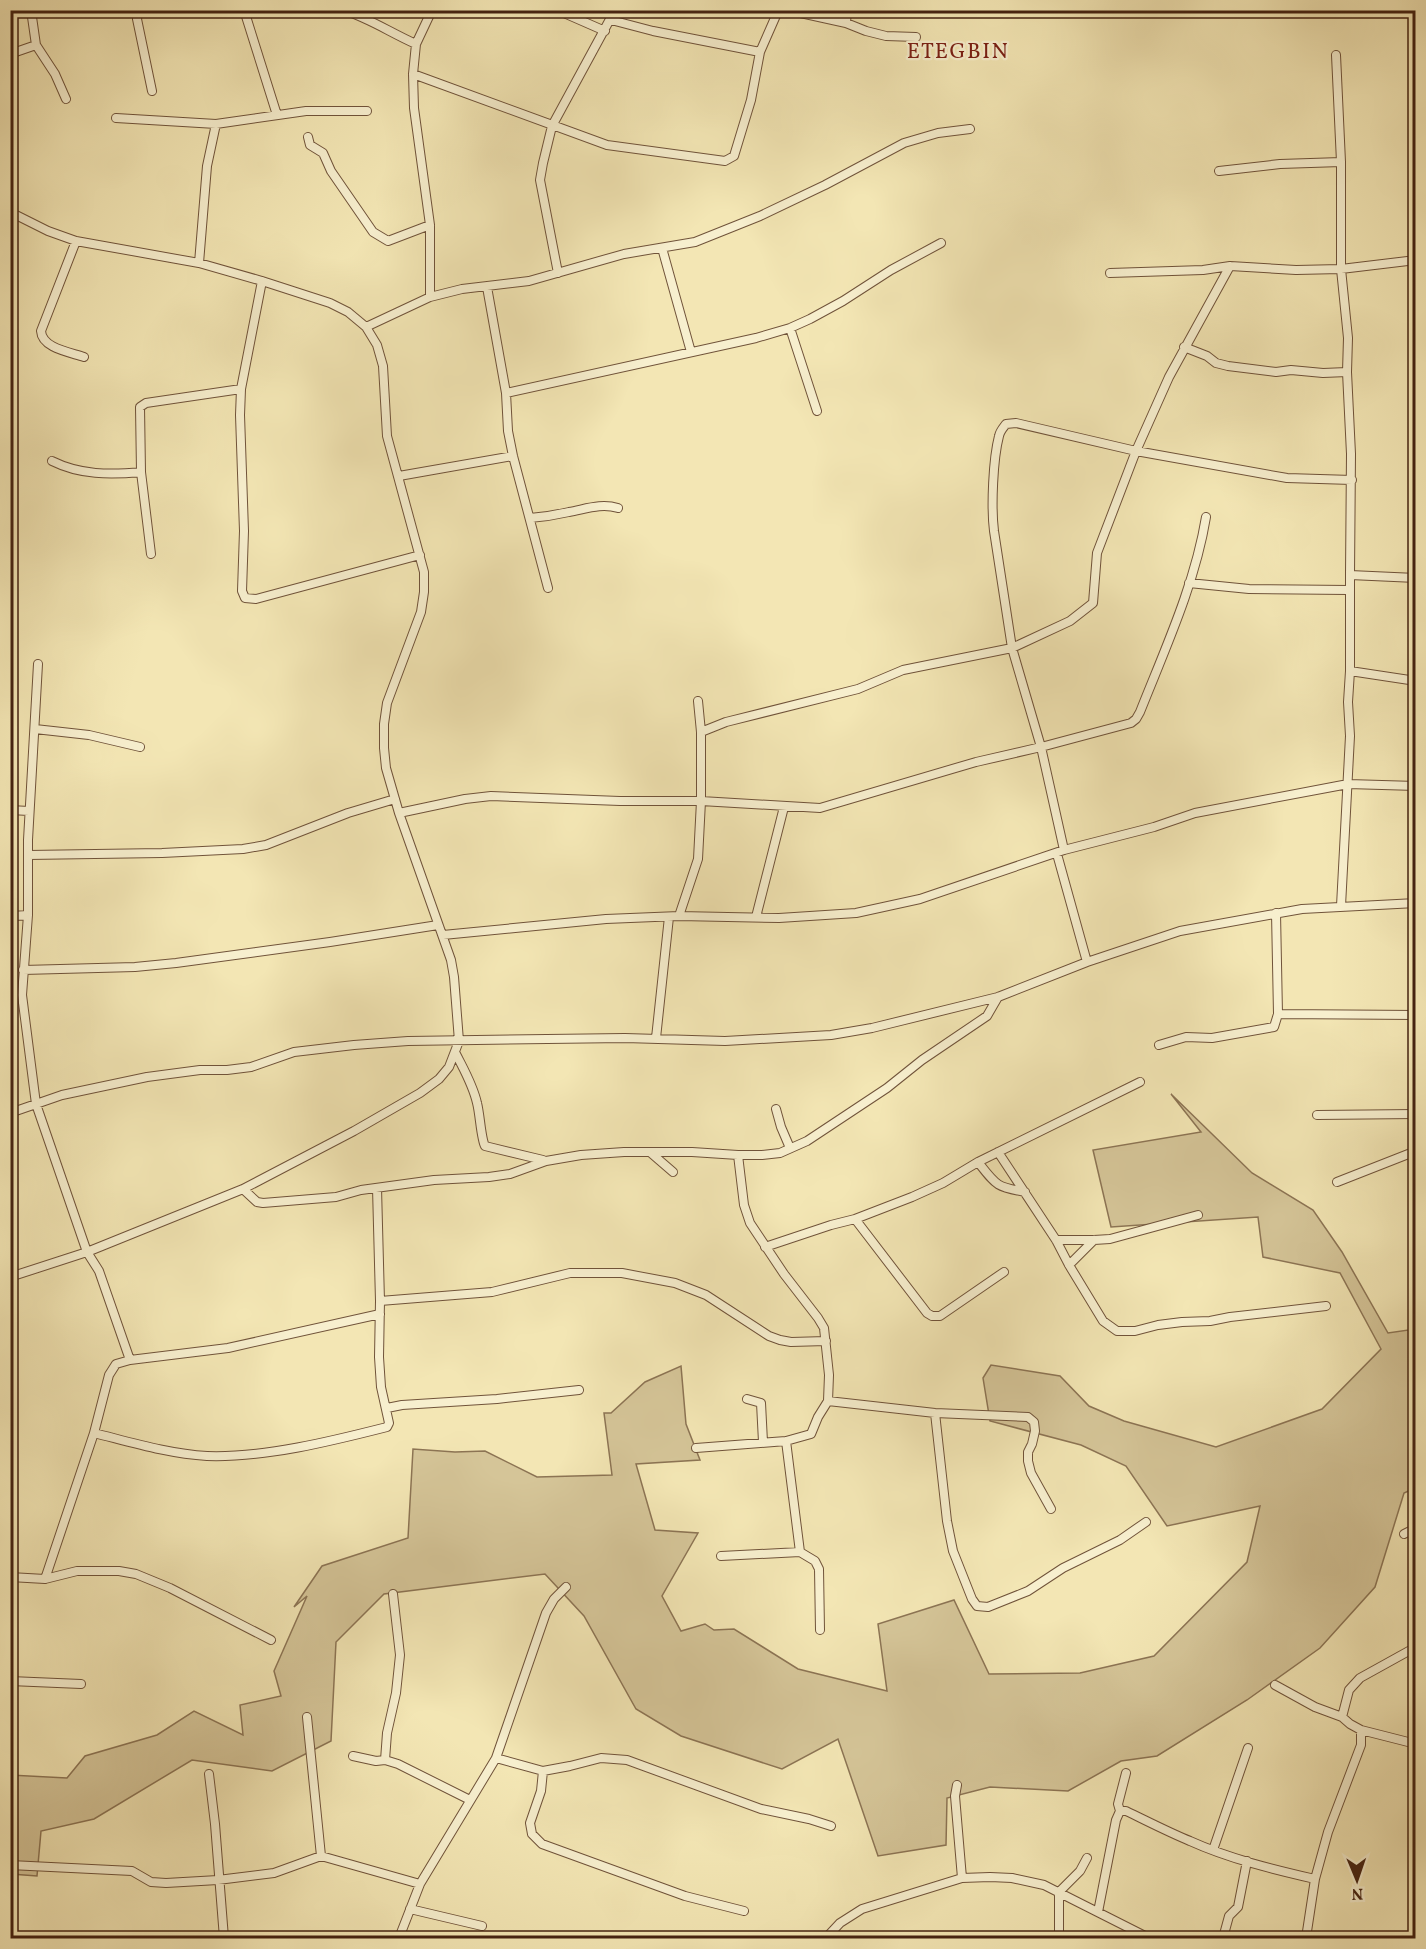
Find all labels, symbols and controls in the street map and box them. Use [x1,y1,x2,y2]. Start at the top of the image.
district label: ETEGBIN [907,37,1009,68]
north arrow [1327,1850,1387,1910]
text: N [1351,1882,1364,1904]

